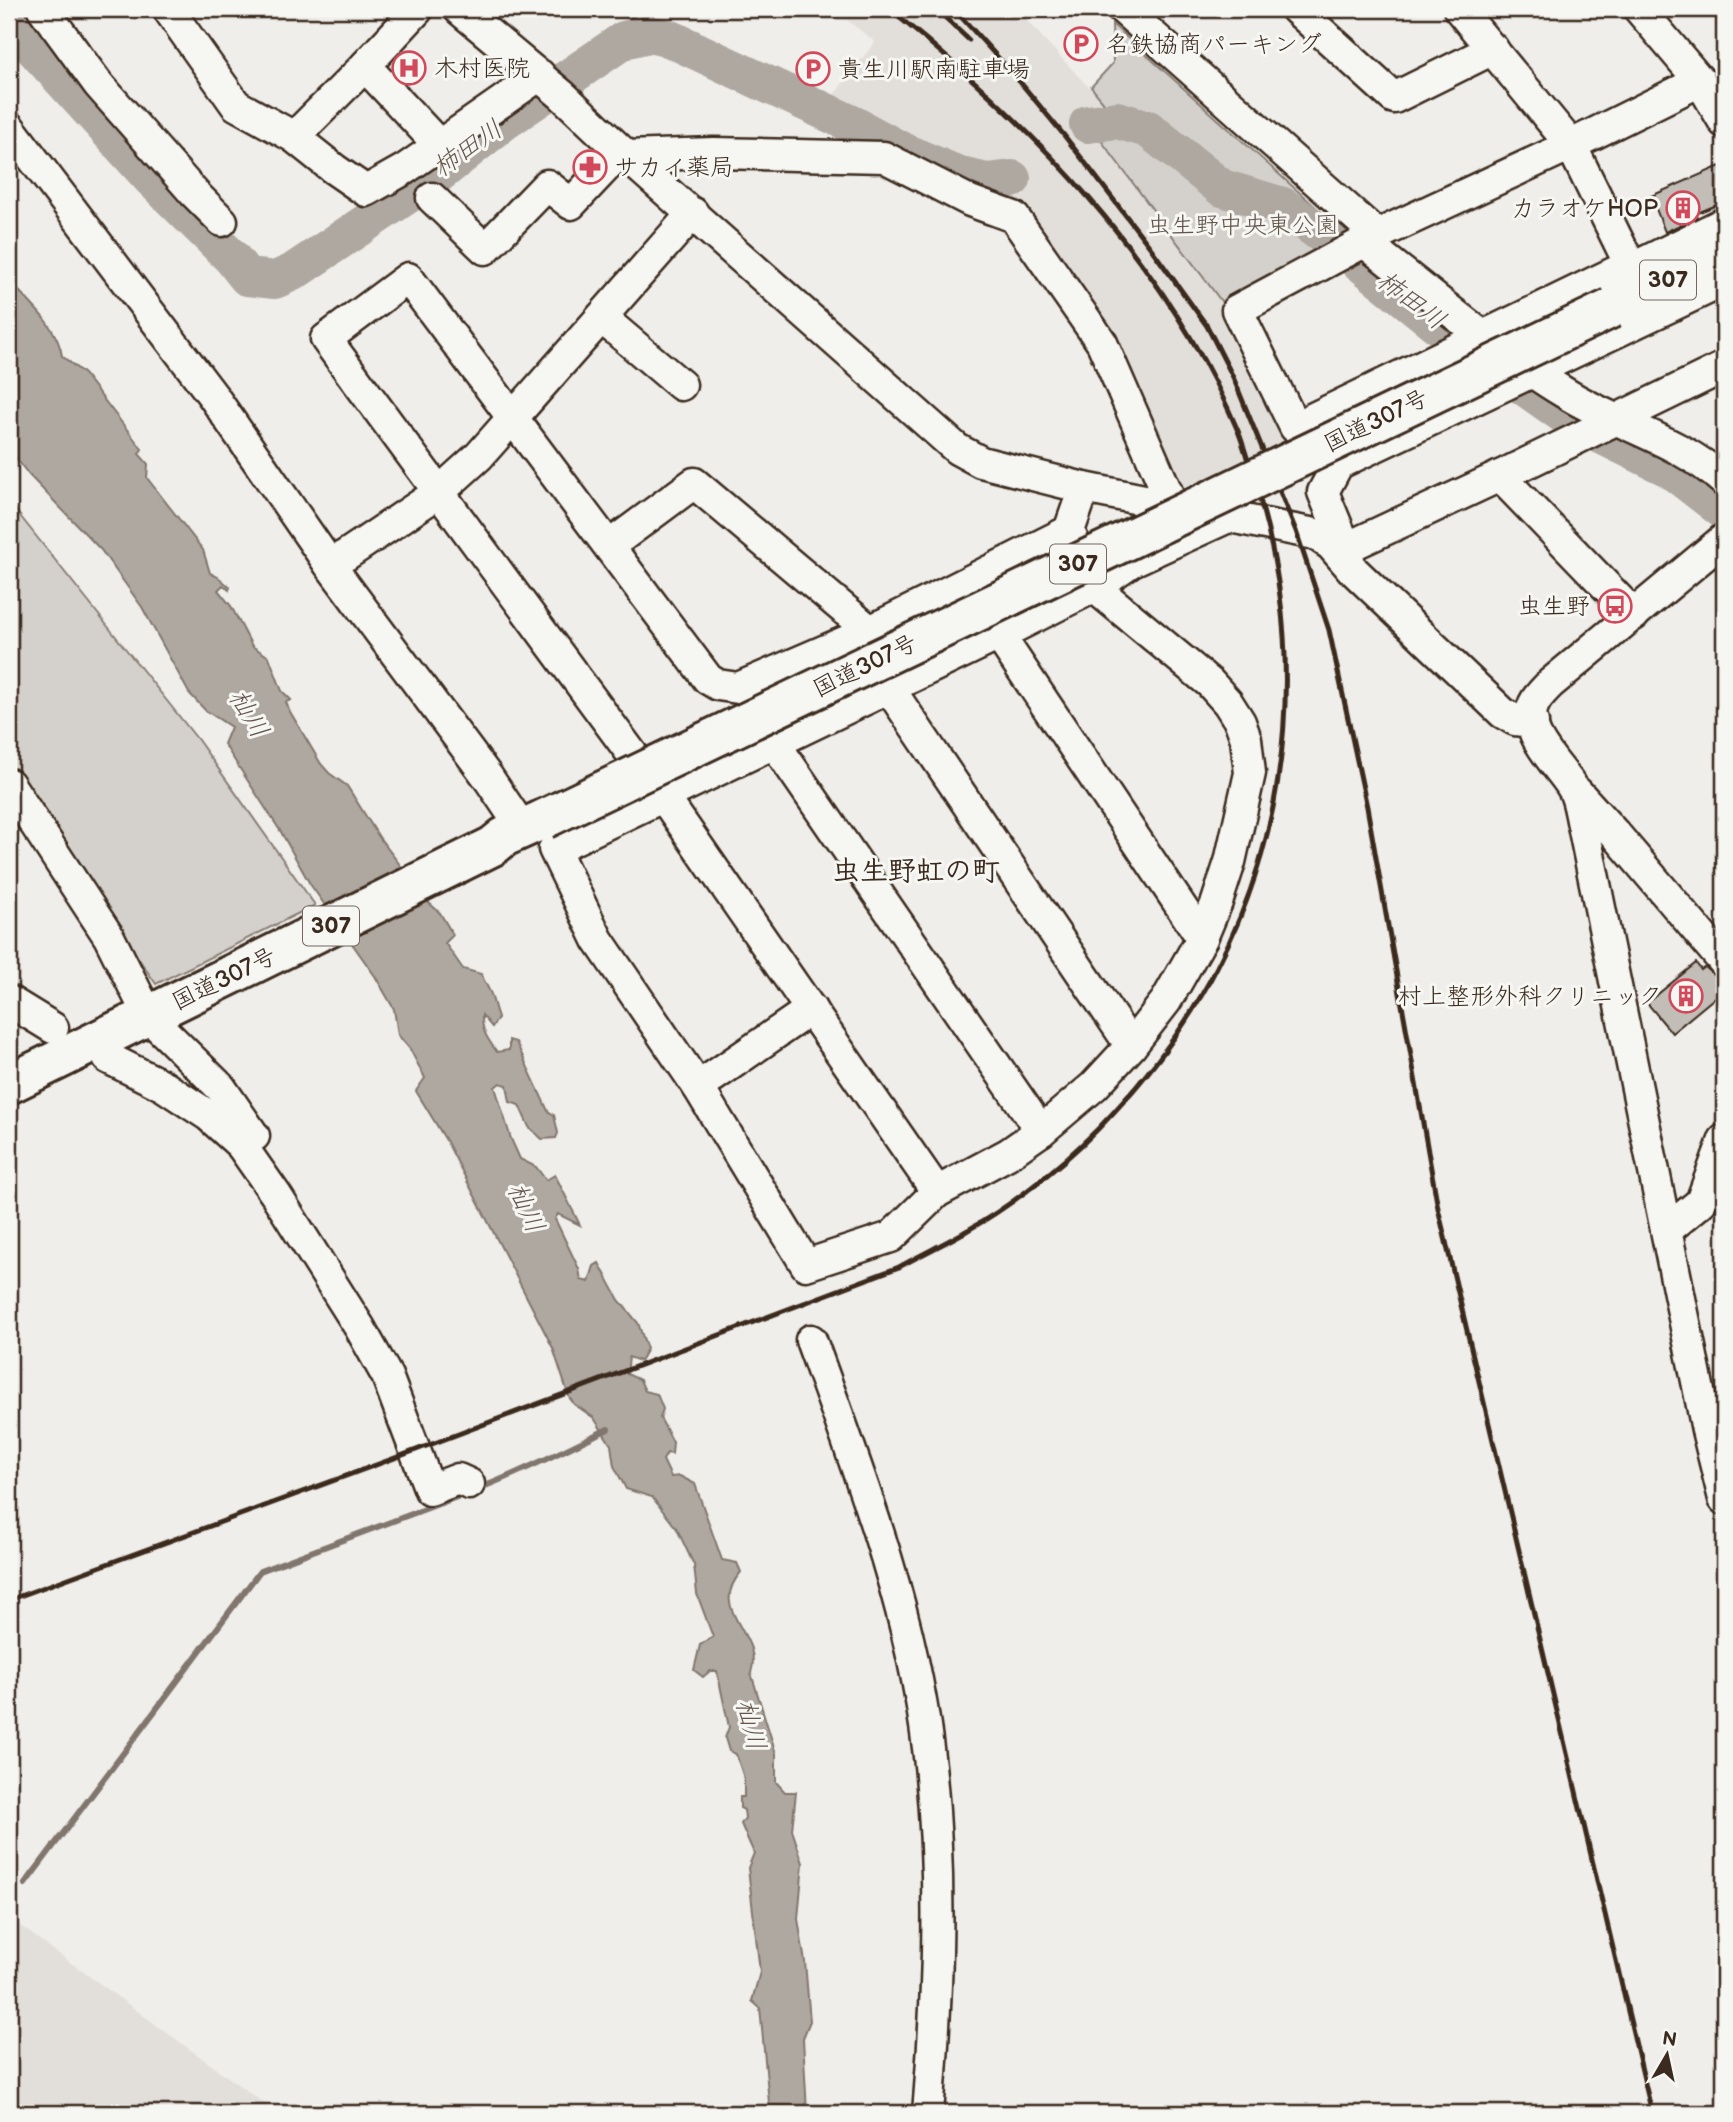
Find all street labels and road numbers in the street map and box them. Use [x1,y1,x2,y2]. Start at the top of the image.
road number: 307 [1640,260,1696,300]
street label: 国道307号 [1319,383,1433,459]
road number: 307 [1050,544,1106,584]
street label: 国道307号 [808,628,922,704]
road number: 307 [303,906,359,945]
street label: 国道307号 [167,941,281,1017]

